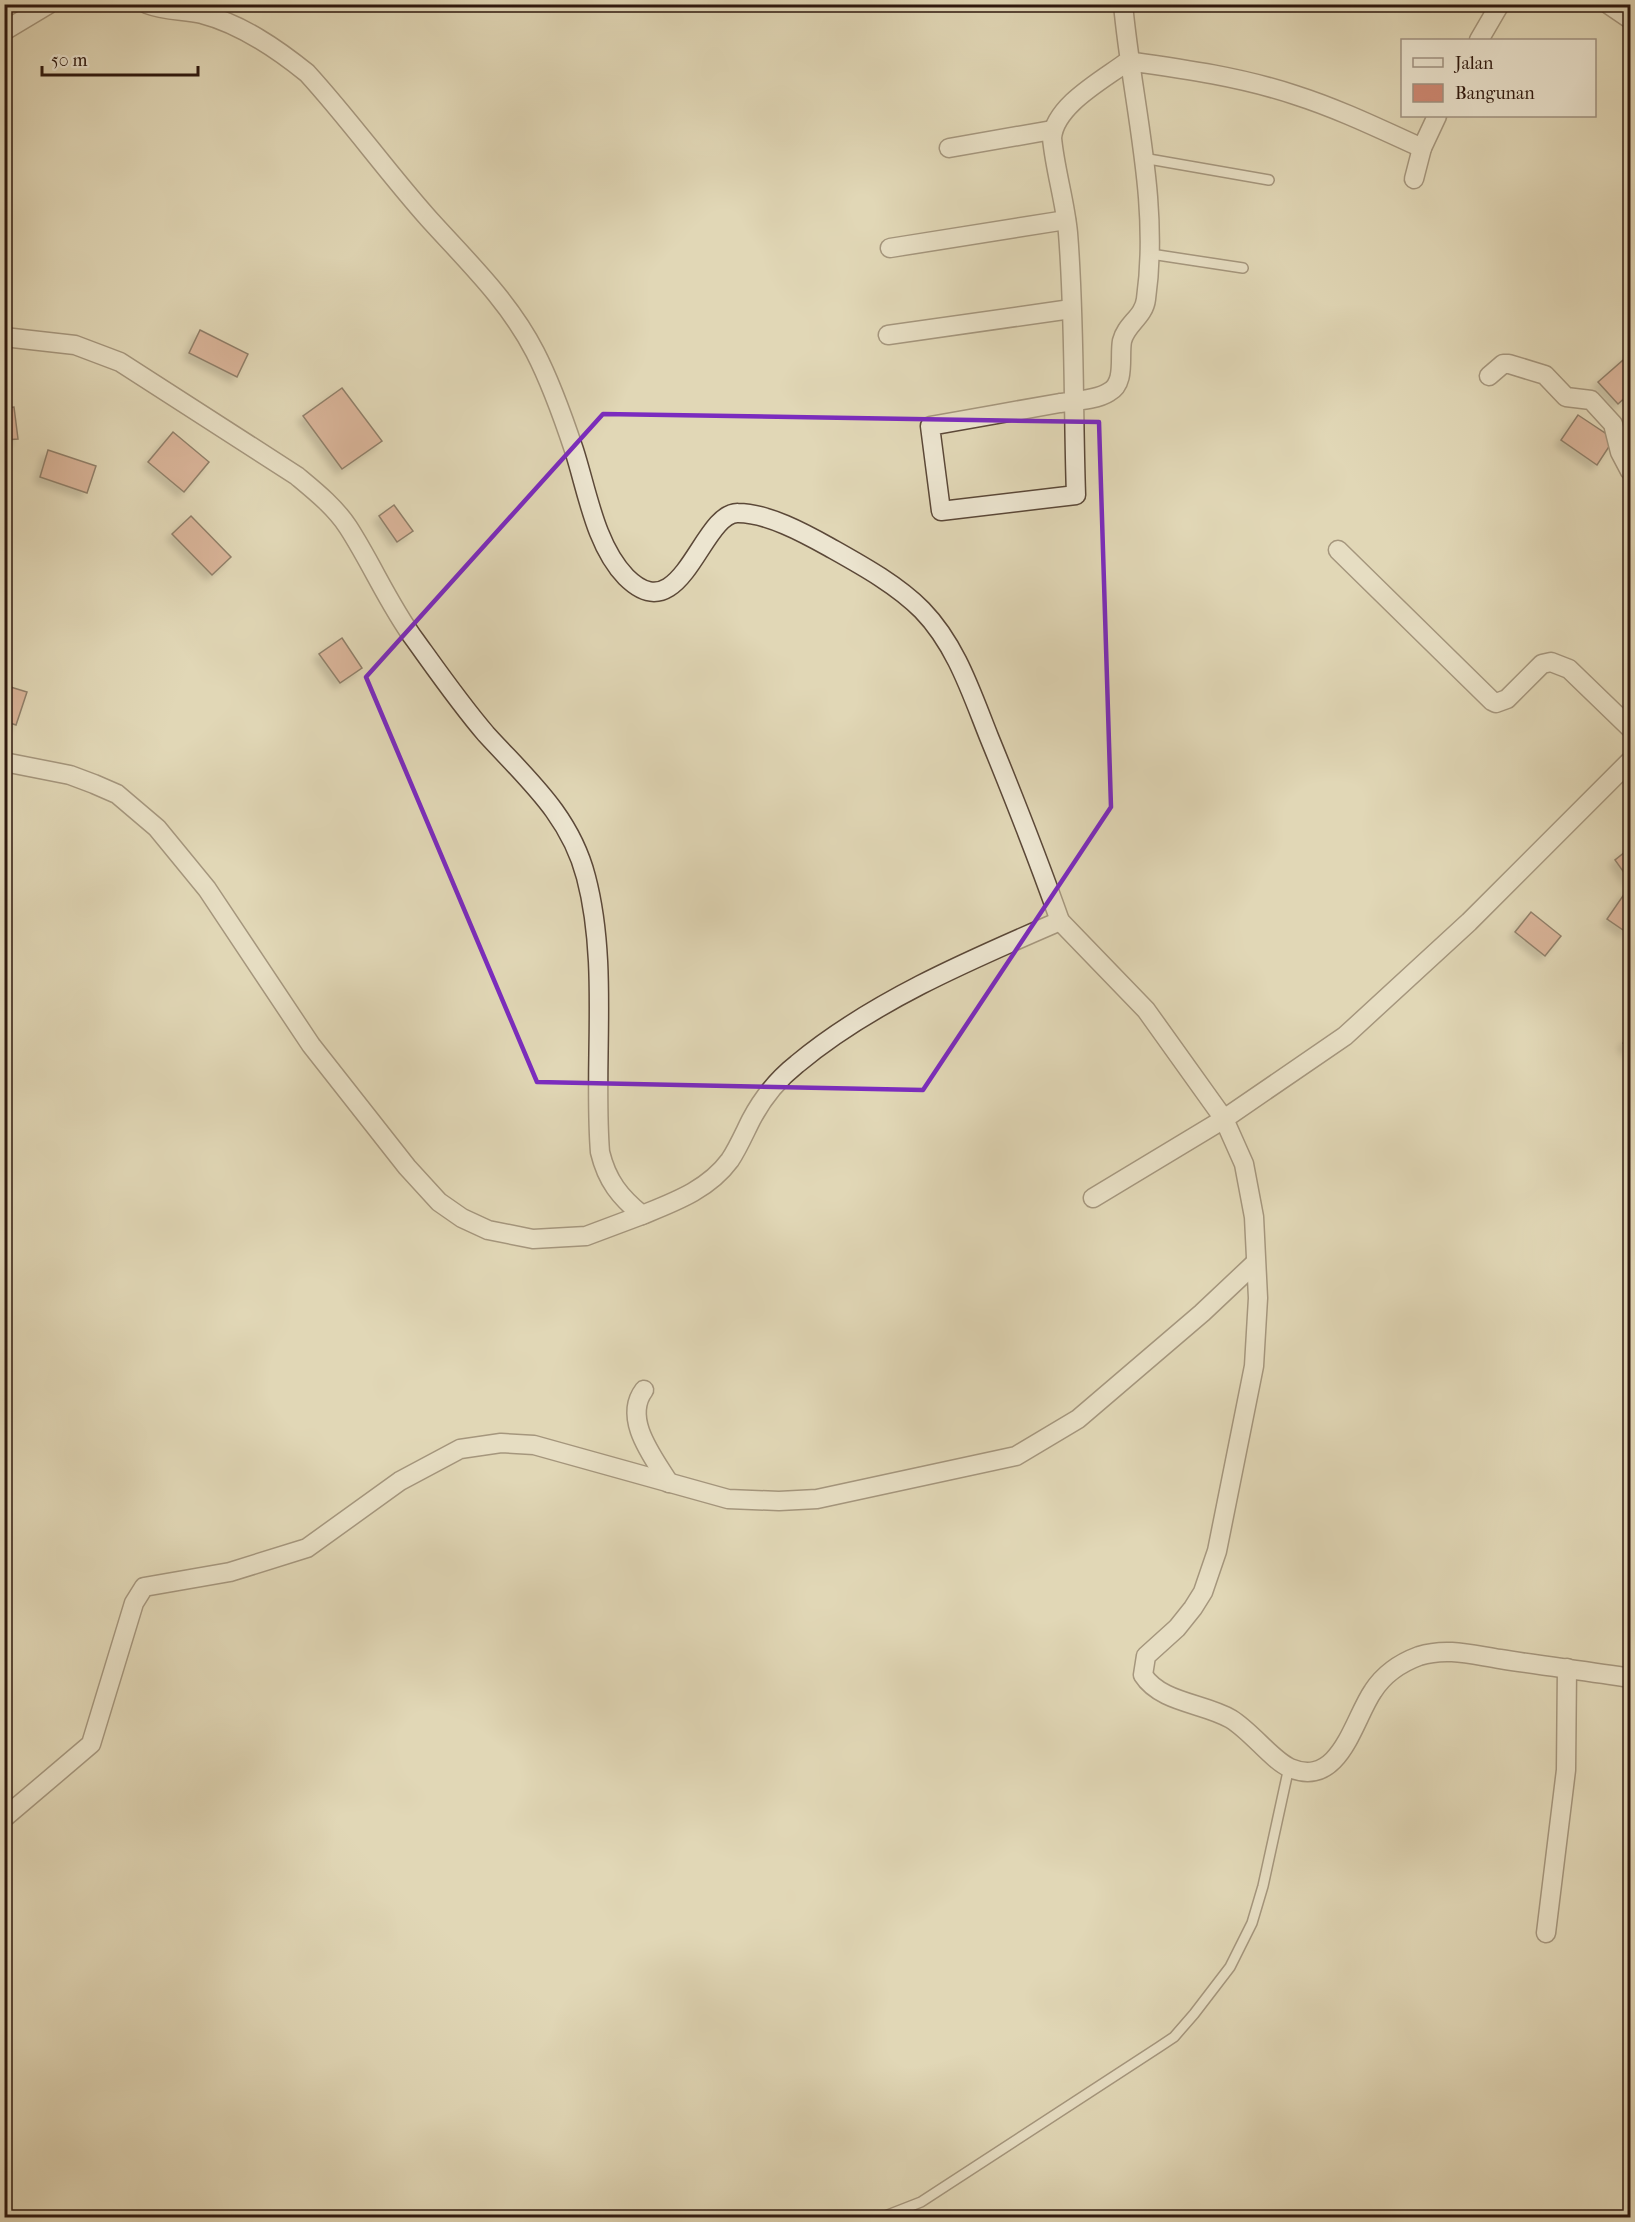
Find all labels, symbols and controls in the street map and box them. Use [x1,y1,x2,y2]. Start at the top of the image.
scale bar [42,39,198,77]
legend [1401,39,1596,117]
text: 50 m [51,50,88,71]
text: Jalan [1453,53,1494,74]
text: Bangunan [1455,83,1535,104]

